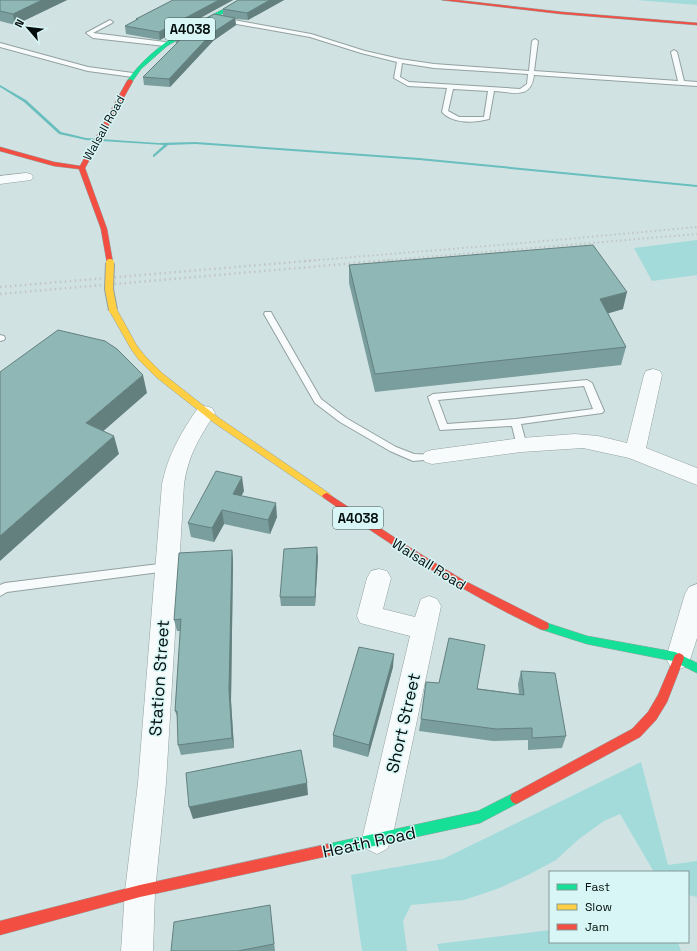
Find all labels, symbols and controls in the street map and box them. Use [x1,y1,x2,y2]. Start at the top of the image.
north arrow [8,8,48,48]
text: N [11,17,27,30]
road number: A4038 [165,18,215,40]
street label: Walsall Road [80,93,128,163]
road number: A4038 [333,507,383,529]
street label: Walsall Road [389,534,469,594]
street label: Station Street [144,619,174,737]
street label: Short Street [381,671,425,775]
street label: Heath Road [320,821,418,863]
legend [549,871,689,943]
text: Fast [585,879,610,895]
text: Slow [585,899,612,915]
text: Jam [585,919,609,935]

